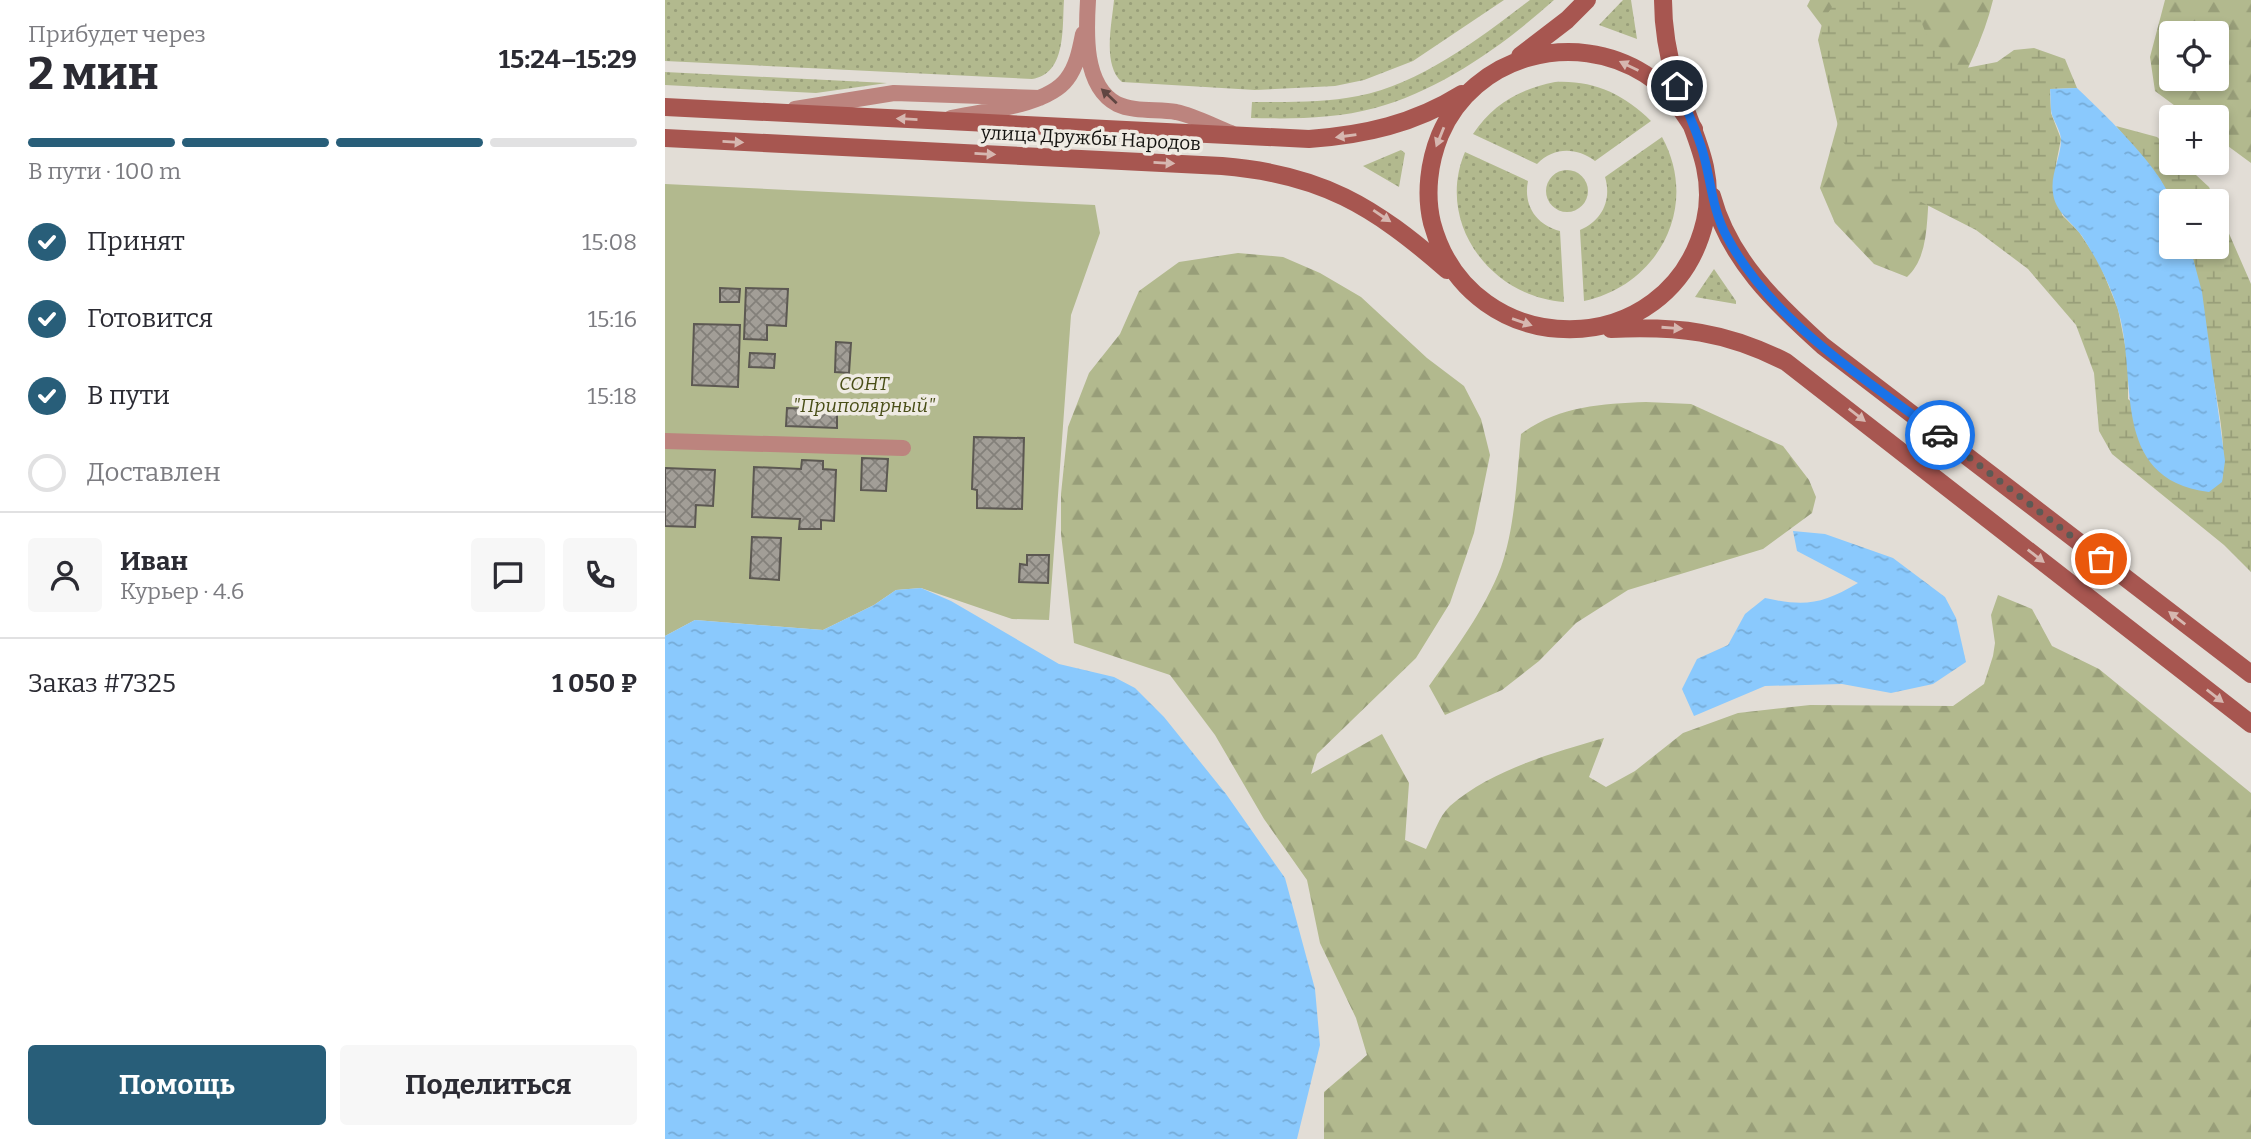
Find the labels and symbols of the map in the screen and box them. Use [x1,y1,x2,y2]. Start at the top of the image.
pin [1647,56,1707,116]
one-way arrow [1619,60,1639,72]
one-way arrow [1101,87,1118,104]
one-way arrow [895,114,917,125]
street label: улица Дружбы Народов [980,121,1201,155]
one-way arrow [1434,127,1445,148]
one-way arrow [1335,130,1357,141]
one-way arrow [722,136,744,147]
one-way arrow [974,149,996,160]
one-way arrow [1153,158,1175,169]
one-way arrow [1372,210,1391,223]
one-way arrow [1512,317,1533,328]
one-way arrow [1661,323,1683,334]
park label: СОНТ "Приполярный" [793,372,936,417]
courier [1905,400,1975,470]
one-way arrow [1847,408,1865,423]
pin [2071,529,2131,589]
one-way arrow [2026,548,2044,563]
one-way arrow [2169,610,2187,625]
one-way arrow [2206,688,2224,702]

